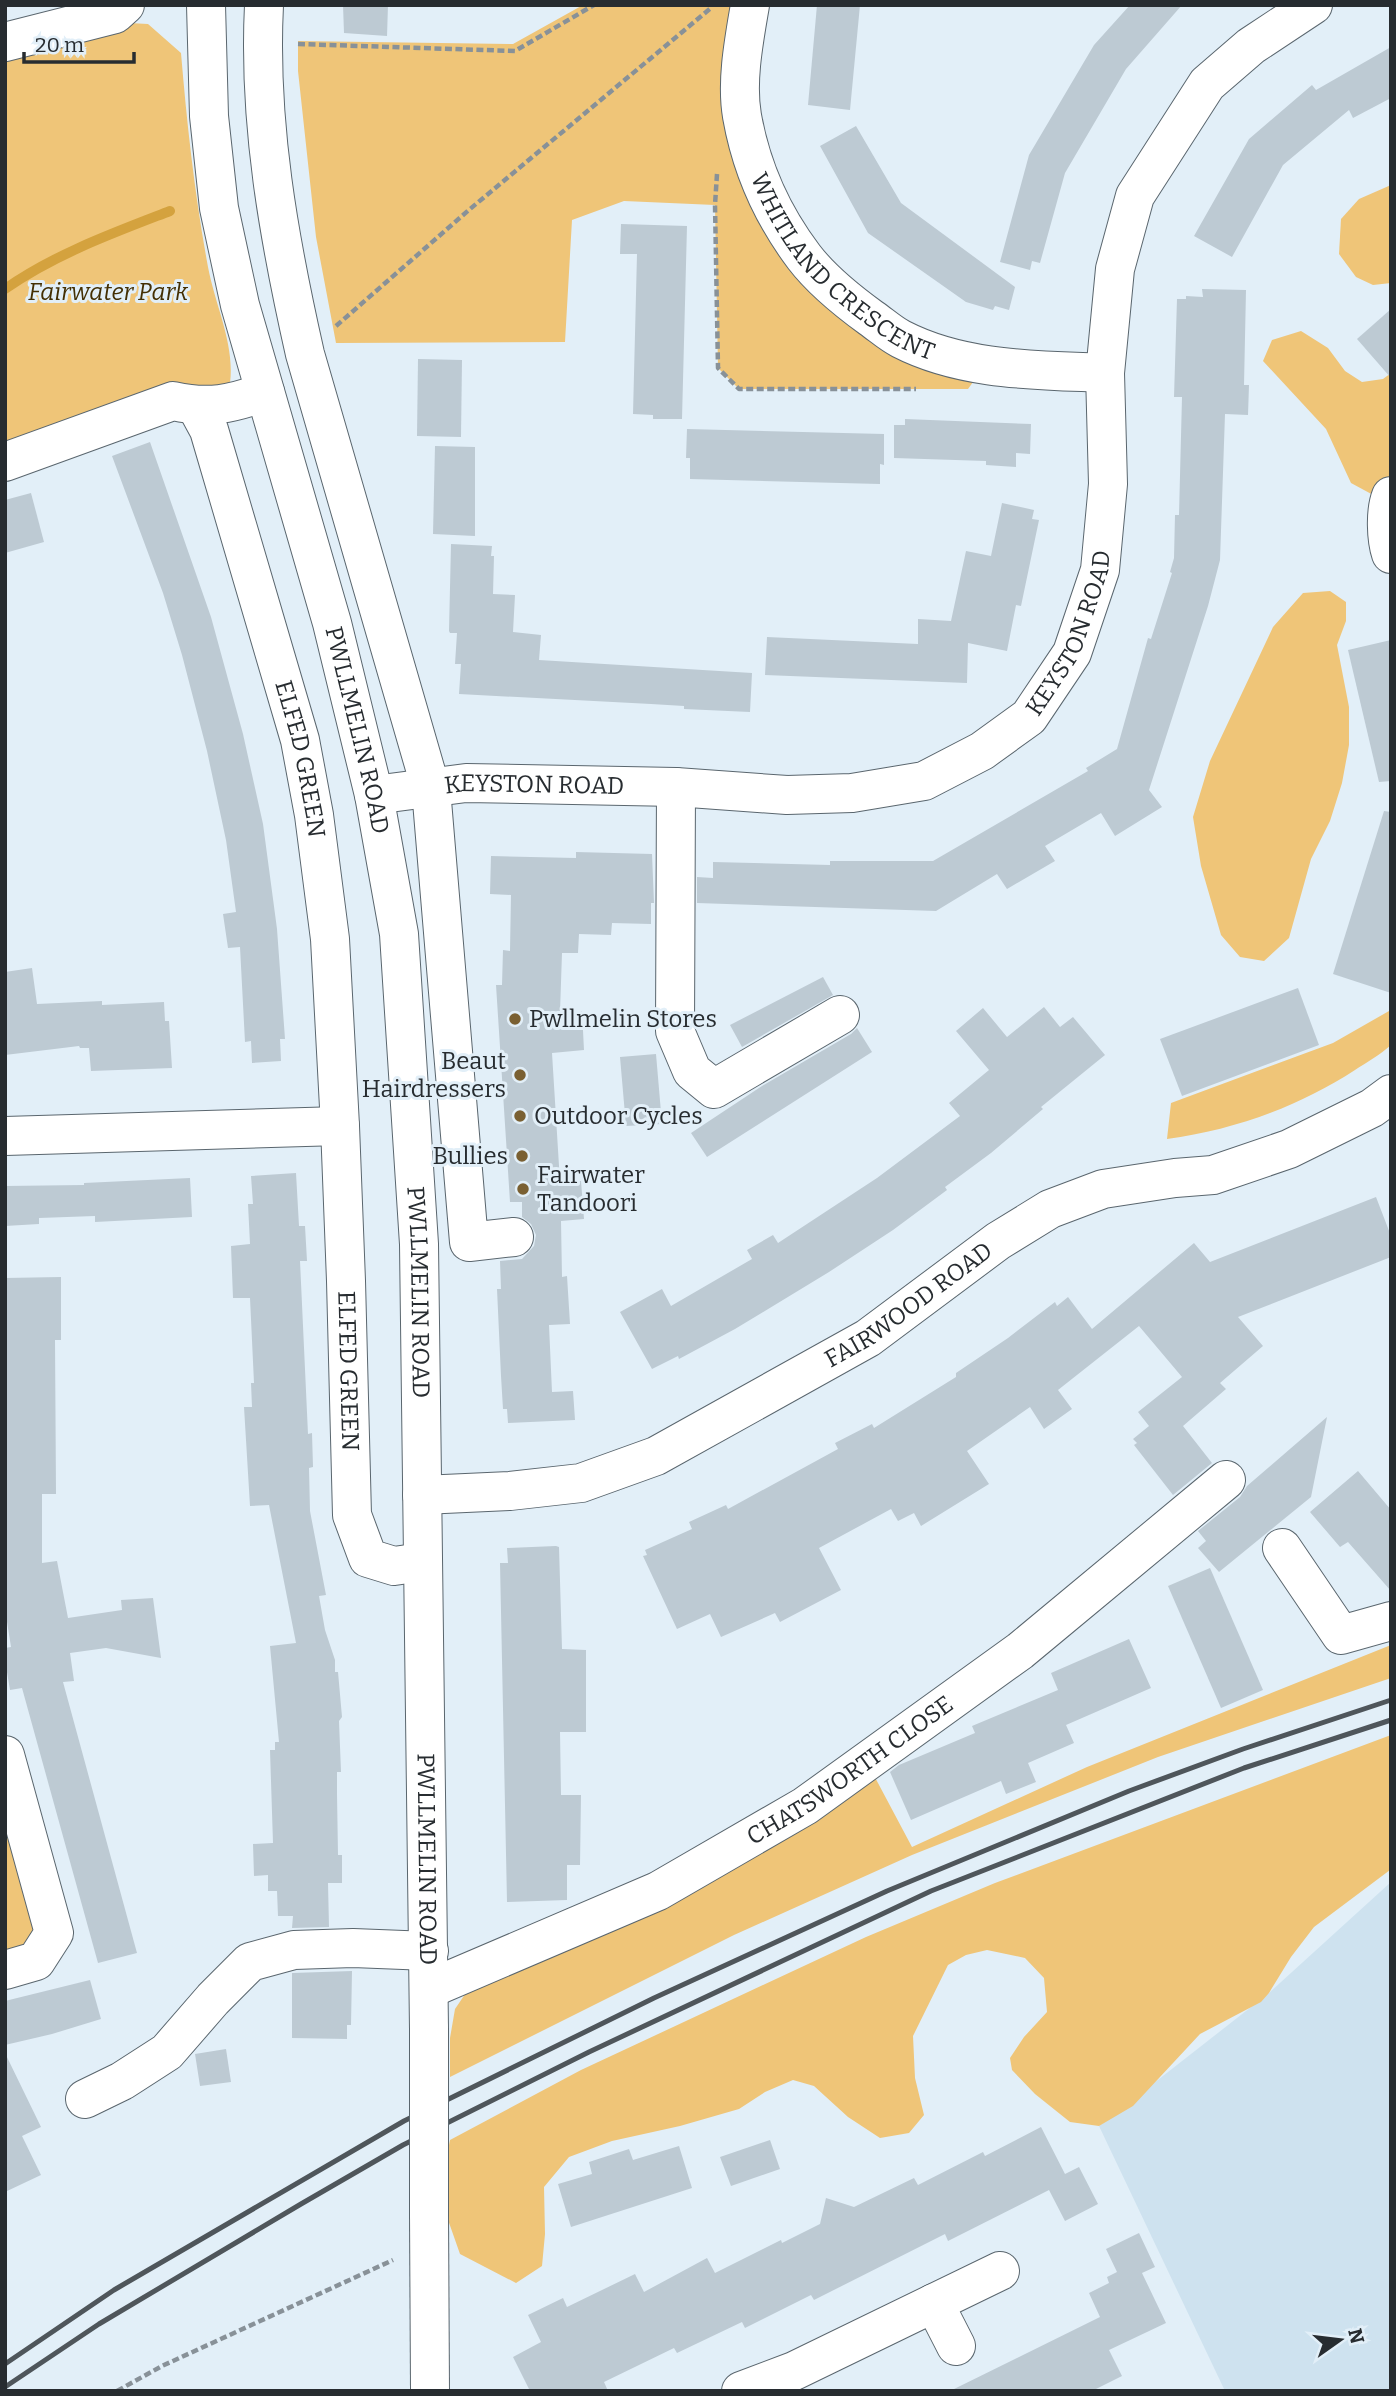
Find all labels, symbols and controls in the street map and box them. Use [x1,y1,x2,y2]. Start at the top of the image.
scale bar [24,21,135,65]
text: 20 m [35,32,84,58]
street label: WHITLAND CRESCENT [745,168,938,366]
park label: Fairwater Park [28,278,189,306]
street label: KEYSTON ROAD [1020,549,1116,721]
street label: PWLLMELIN ROAD [319,624,395,836]
street label: ELFED GREEN [269,677,331,839]
street label: KEYSTON ROAD [443,769,624,800]
place label: Pwllmelin Stores [529,1005,717,1033]
marker: Pwllmelin Stores [507,1011,523,1027]
place label: Beaut Hairdressers [362,1047,506,1103]
marker: Beaut Hairdressers [512,1067,528,1083]
place label: Outdoor Cycles [534,1102,703,1130]
marker: Outdoor Cycles [512,1108,528,1124]
place label: Bullies [432,1142,508,1170]
marker: Bullies [514,1148,530,1164]
place label: Fairwater Tandoori [537,1161,645,1217]
marker: Fairwater Tandoori [515,1181,531,1197]
street label: PWLLMELIN ROAD [401,1185,435,1398]
street label: FAIRWOOD ROAD [820,1236,998,1373]
street label: ELFED GREEN [332,1290,364,1451]
street label: CHATSWORTH CLOSE [742,1690,958,1851]
street label: PWLLMELIN ROAD [411,1753,442,1965]
north arrow [1305,2305,1375,2375]
text: N [1343,2326,1369,2346]

